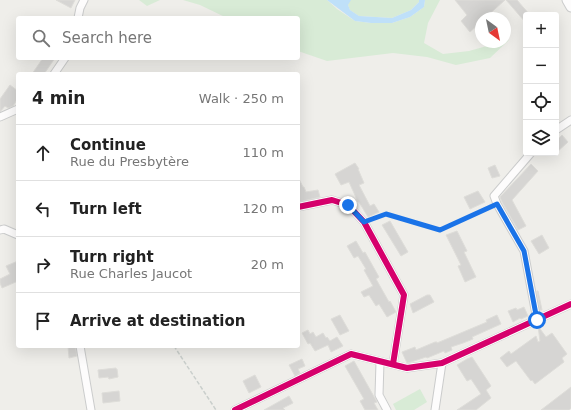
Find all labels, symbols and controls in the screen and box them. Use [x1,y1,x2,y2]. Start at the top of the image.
north arrow [475,12,511,48]
map controls [523,12,559,156]
button: + [523,12,559,48]
search box [16,16,300,60]
icon: search [30,27,52,49]
text: Search here [62,29,152,47]
button: − [523,48,559,84]
button: locate [523,84,559,120]
text: 4 min [32,88,85,108]
text: Walk · 250 m [199,91,284,106]
button: layers [523,120,559,156]
text: Continue [70,136,146,154]
icon: ahead [32,142,54,164]
text: 110 m [242,145,284,160]
text: Rue du Presbytère [70,154,189,169]
route end [339,196,357,214]
icon: left [32,198,54,220]
text: Turn left [70,200,142,218]
text: 120 m [242,201,284,216]
text: Turn right [70,248,154,266]
icon: right [32,254,54,276]
text: 20 m [251,257,284,272]
text: Rue Charles Jaucot [70,266,192,281]
icon: arrive [32,310,54,332]
route start [528,311,546,329]
text: Arrive at destination [70,312,245,330]

